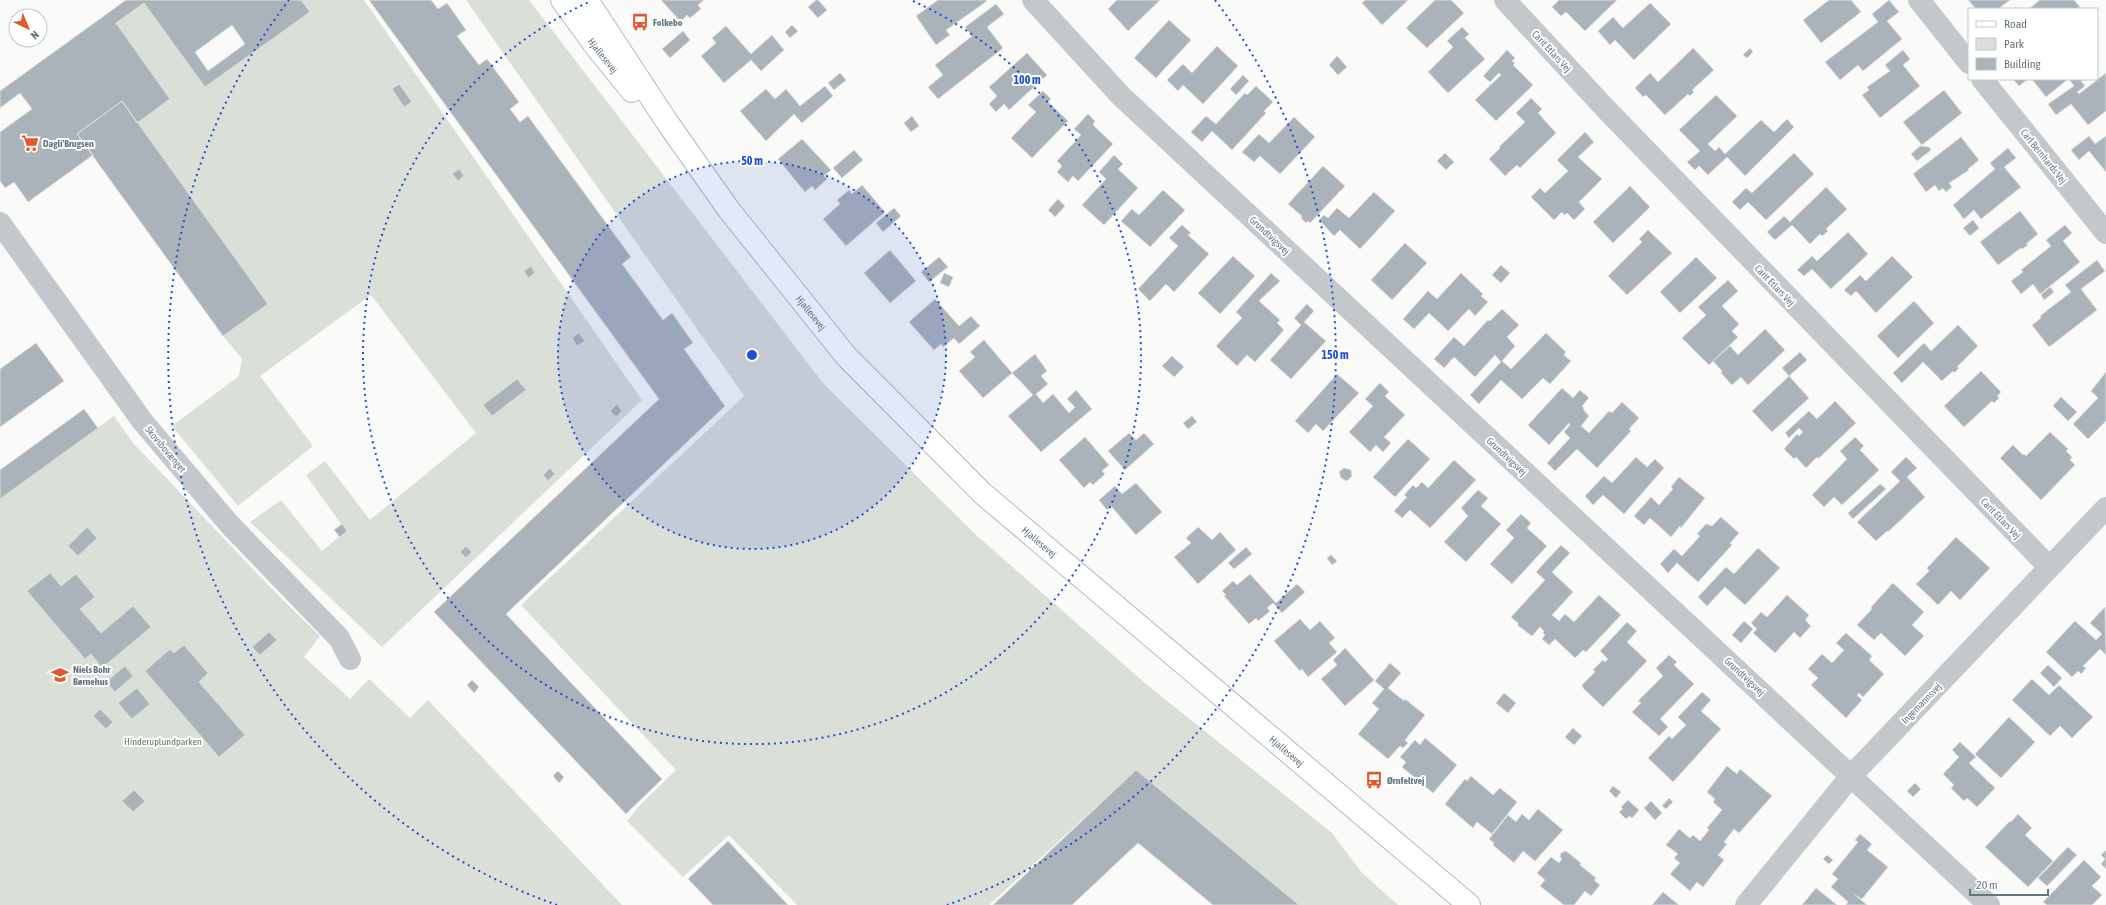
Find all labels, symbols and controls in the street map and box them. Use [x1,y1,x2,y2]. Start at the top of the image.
north arrow [8,8,48,48]
legend [1968,8,2098,80]
bus stop icon: Folkebo [630,12,650,32]
place label: Folkebo [653,17,683,28]
text: Road [2004,17,2027,31]
street label: Carit Etlars Vej [1530,28,1574,74]
text: N [28,29,41,42]
street label: Hjallesevej [586,36,620,75]
text: Park [2004,37,2025,51]
text: Building [2004,57,2042,71]
text: 100 m [1013,73,1041,87]
street label: Carl Bernhards Vej [2018,127,2069,186]
supermarket icon: Dagli'Brugsen [20,133,40,153]
place label: Dagli'Brugsen [43,138,94,149]
text: 50 m [741,154,763,168]
street label: Grundtvigsvej [1247,214,1292,257]
street label: Carit Etlars Vej [1752,263,1797,308]
street label: Hjallesevej [794,293,828,332]
centre of rings [745,348,759,362]
text: 150 m [1321,348,1349,362]
street label: Skovsbovænget [143,424,188,475]
street label: Grundtvigsvej [1484,435,1529,478]
street label: Carit Etlars Vej [1978,496,2023,541]
street label: Hjallesevej [1020,524,1059,560]
street label: Grundtvigsvej [1722,655,1767,698]
place label: Niels Bohr Børnehus [73,664,112,687]
school or university icon: Niels Bohr Børnehus [50,665,70,685]
street label: Ingemannsvej [1899,681,1943,726]
street label: Hjallesevej [1267,734,1306,769]
park label: Hinderuplundparken [124,736,202,747]
bus stop icon: Ørnfeltvej [1364,770,1384,790]
place label: Ørnfeltvej [1387,775,1424,786]
scale bar [1970,871,2048,897]
text: 20 m [1976,878,1998,892]

